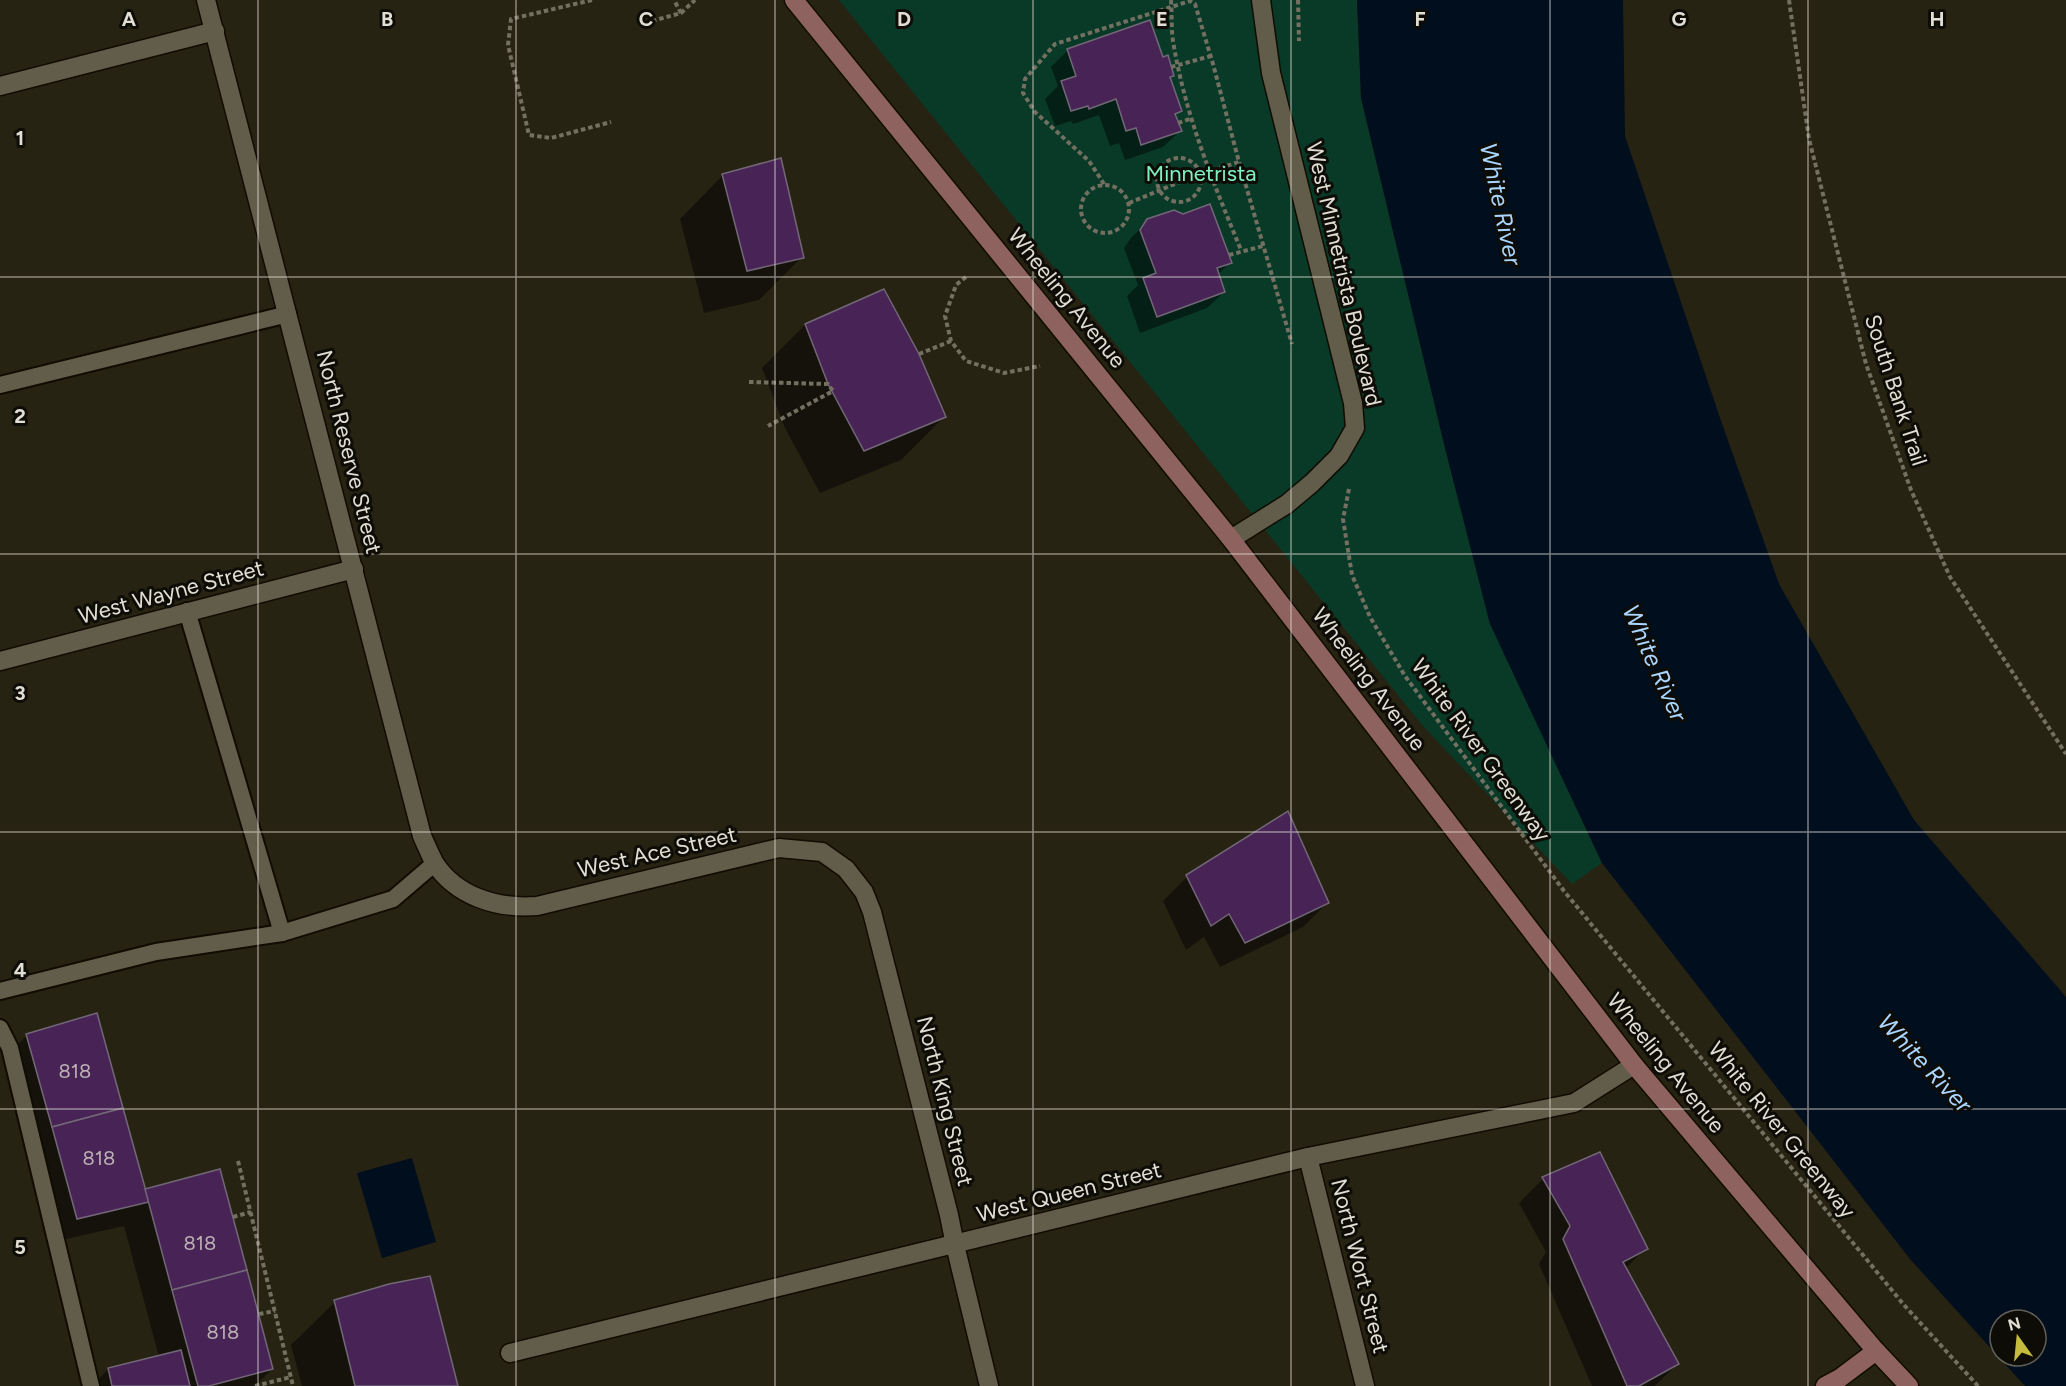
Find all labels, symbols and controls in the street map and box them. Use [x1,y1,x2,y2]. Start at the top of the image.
text: A [122,7,137,31]
text: B [381,7,393,31]
text: C [639,7,653,31]
text: D [897,7,911,31]
text: E [1156,7,1168,31]
text: F [1414,7,1426,31]
text: G [1672,7,1687,31]
text: H [1930,7,1945,31]
text: 1 [16,126,24,150]
street label: West Minnetrista Boulevard [1300,139,1388,409]
water label: White River [1474,140,1528,269]
park label: Minnetrista [1146,160,1256,187]
street label: Wheeling Avenue [1002,223,1132,373]
street label: South Bank Trail [1859,311,1933,469]
street label: North Reserve Street [311,347,387,557]
text: 2 [14,404,26,428]
street label: West Wayne Street [76,554,266,630]
water label: White River [1616,600,1694,727]
street label: Wheeling Avenue [1306,602,1432,756]
street label: White River Greenway [1406,653,1557,847]
text: 3 [14,681,26,705]
street label: West Ace Street [575,821,739,883]
text: 4 [14,958,27,982]
street label: Wheeling Avenue [1601,988,1731,1138]
water label: White River [1872,1008,1979,1119]
street label: North King Street [911,1013,979,1189]
street label: White River Greenway [1703,1036,1862,1224]
house number: 818 [59,1059,91,1083]
house number: 818 [83,1146,115,1170]
street label: West Queen Street [974,1156,1164,1228]
street label: North Wort Street [1325,1176,1395,1356]
house number: 818 [184,1231,216,1255]
text: 5 [14,1235,26,1259]
north arrow [1988,1308,2048,1368]
text: N [2006,1313,2023,1335]
house number: 818 [207,1320,239,1344]

